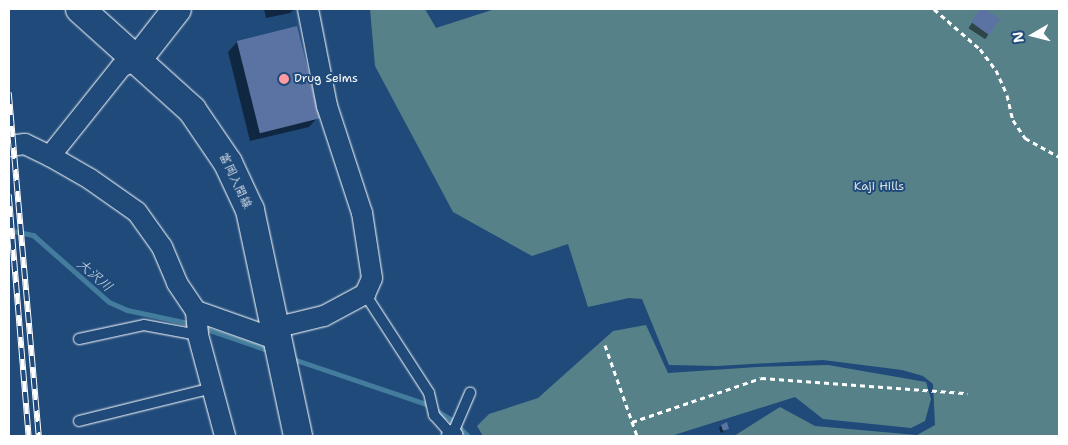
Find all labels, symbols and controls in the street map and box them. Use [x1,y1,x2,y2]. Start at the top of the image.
north arrow [1008,10,1058,60]
text: N [1008,30,1028,44]
place label: Drug Seims [294,72,358,86]
marker: Drug Seims [278,73,290,85]
street label: 富岡入間線 [216,151,254,211]
park label: Kaji Hills [854,180,904,194]
water label: 大沢川 [74,255,116,295]

